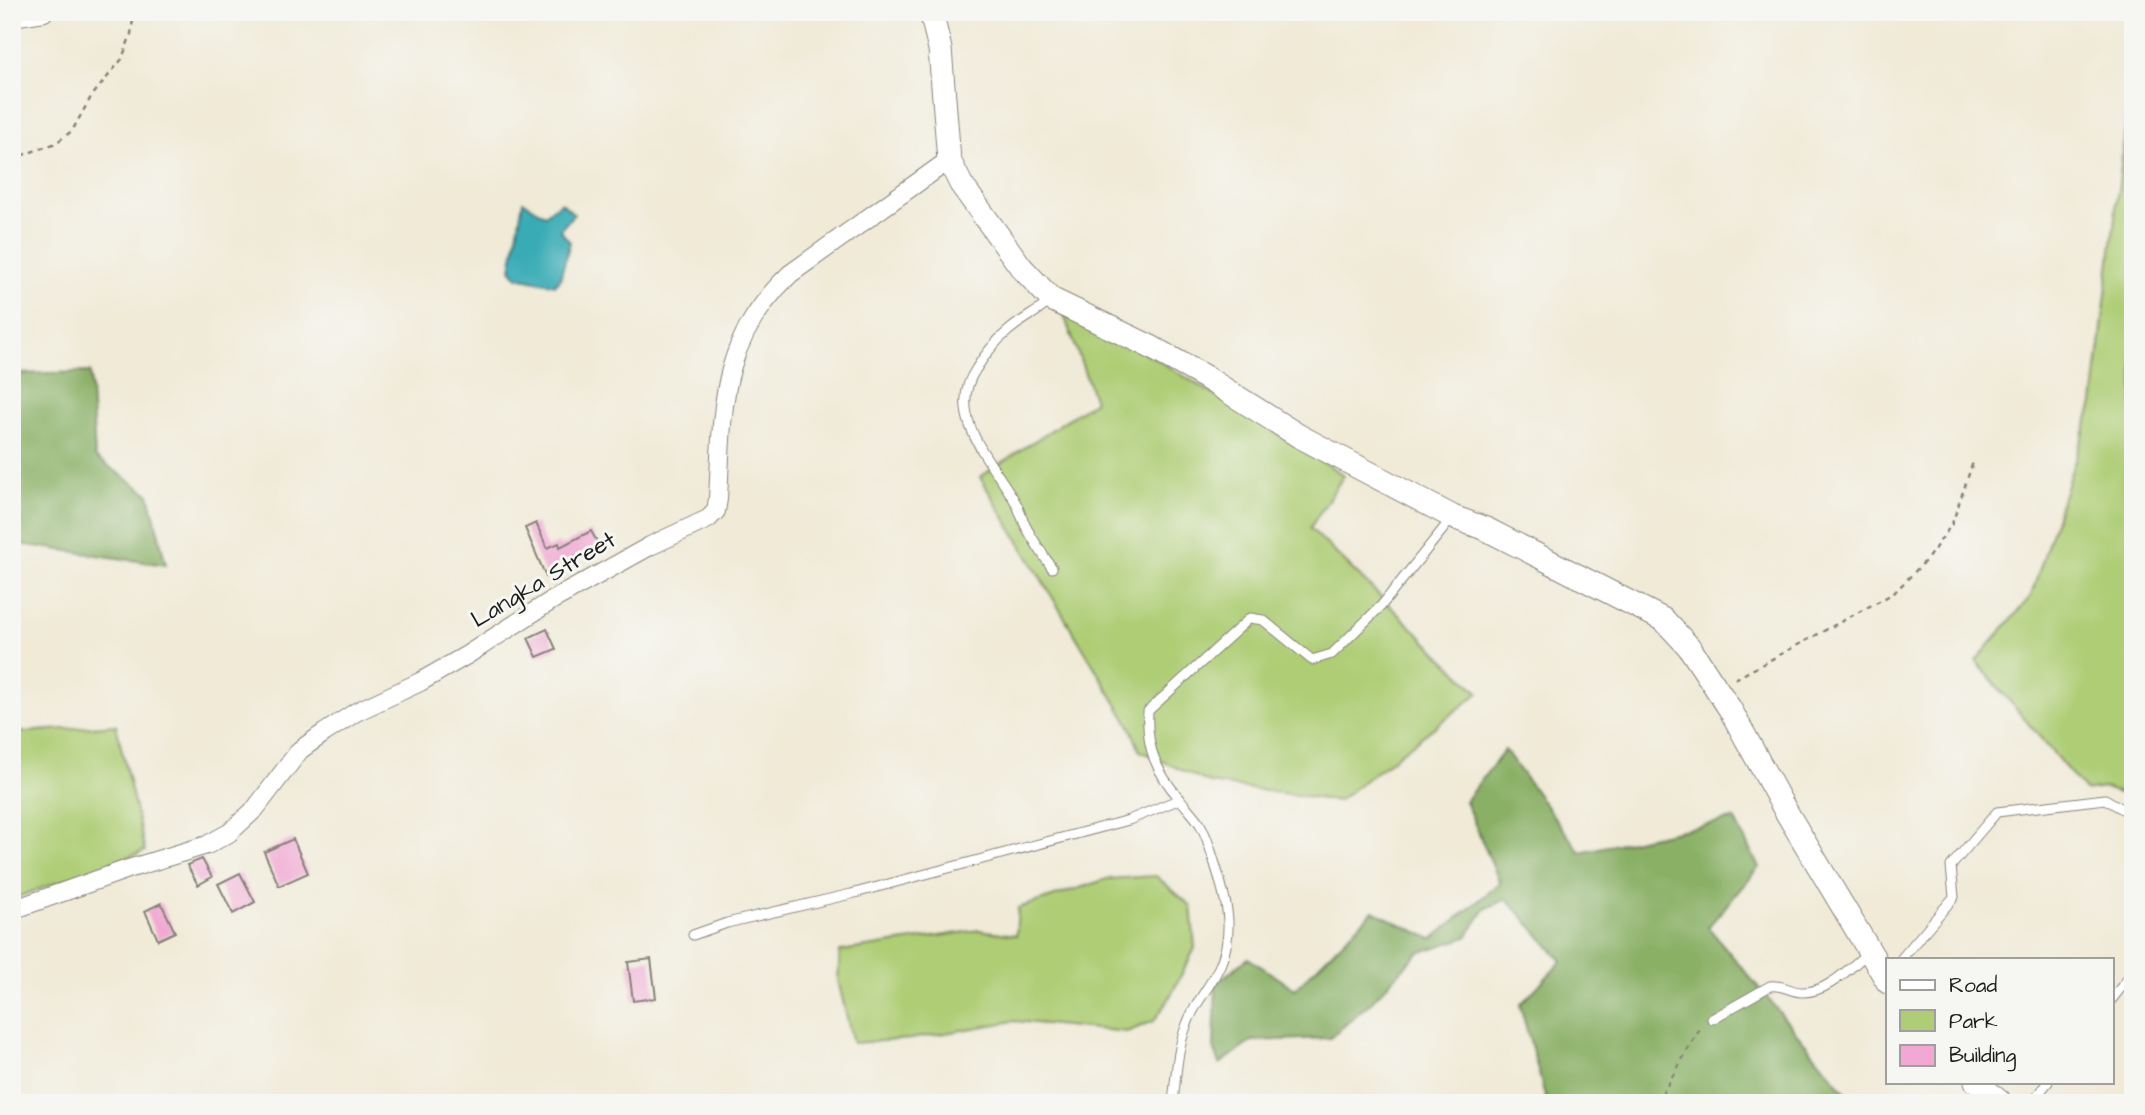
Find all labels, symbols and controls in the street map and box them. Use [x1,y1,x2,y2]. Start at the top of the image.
street label: Langka Street [465,523,623,637]
legend [1886,958,2114,1084]
text: Road [1949,971,1997,1000]
text: Park [1949,1007,1998,1036]
text: Building [1949,1041,2017,1072]

